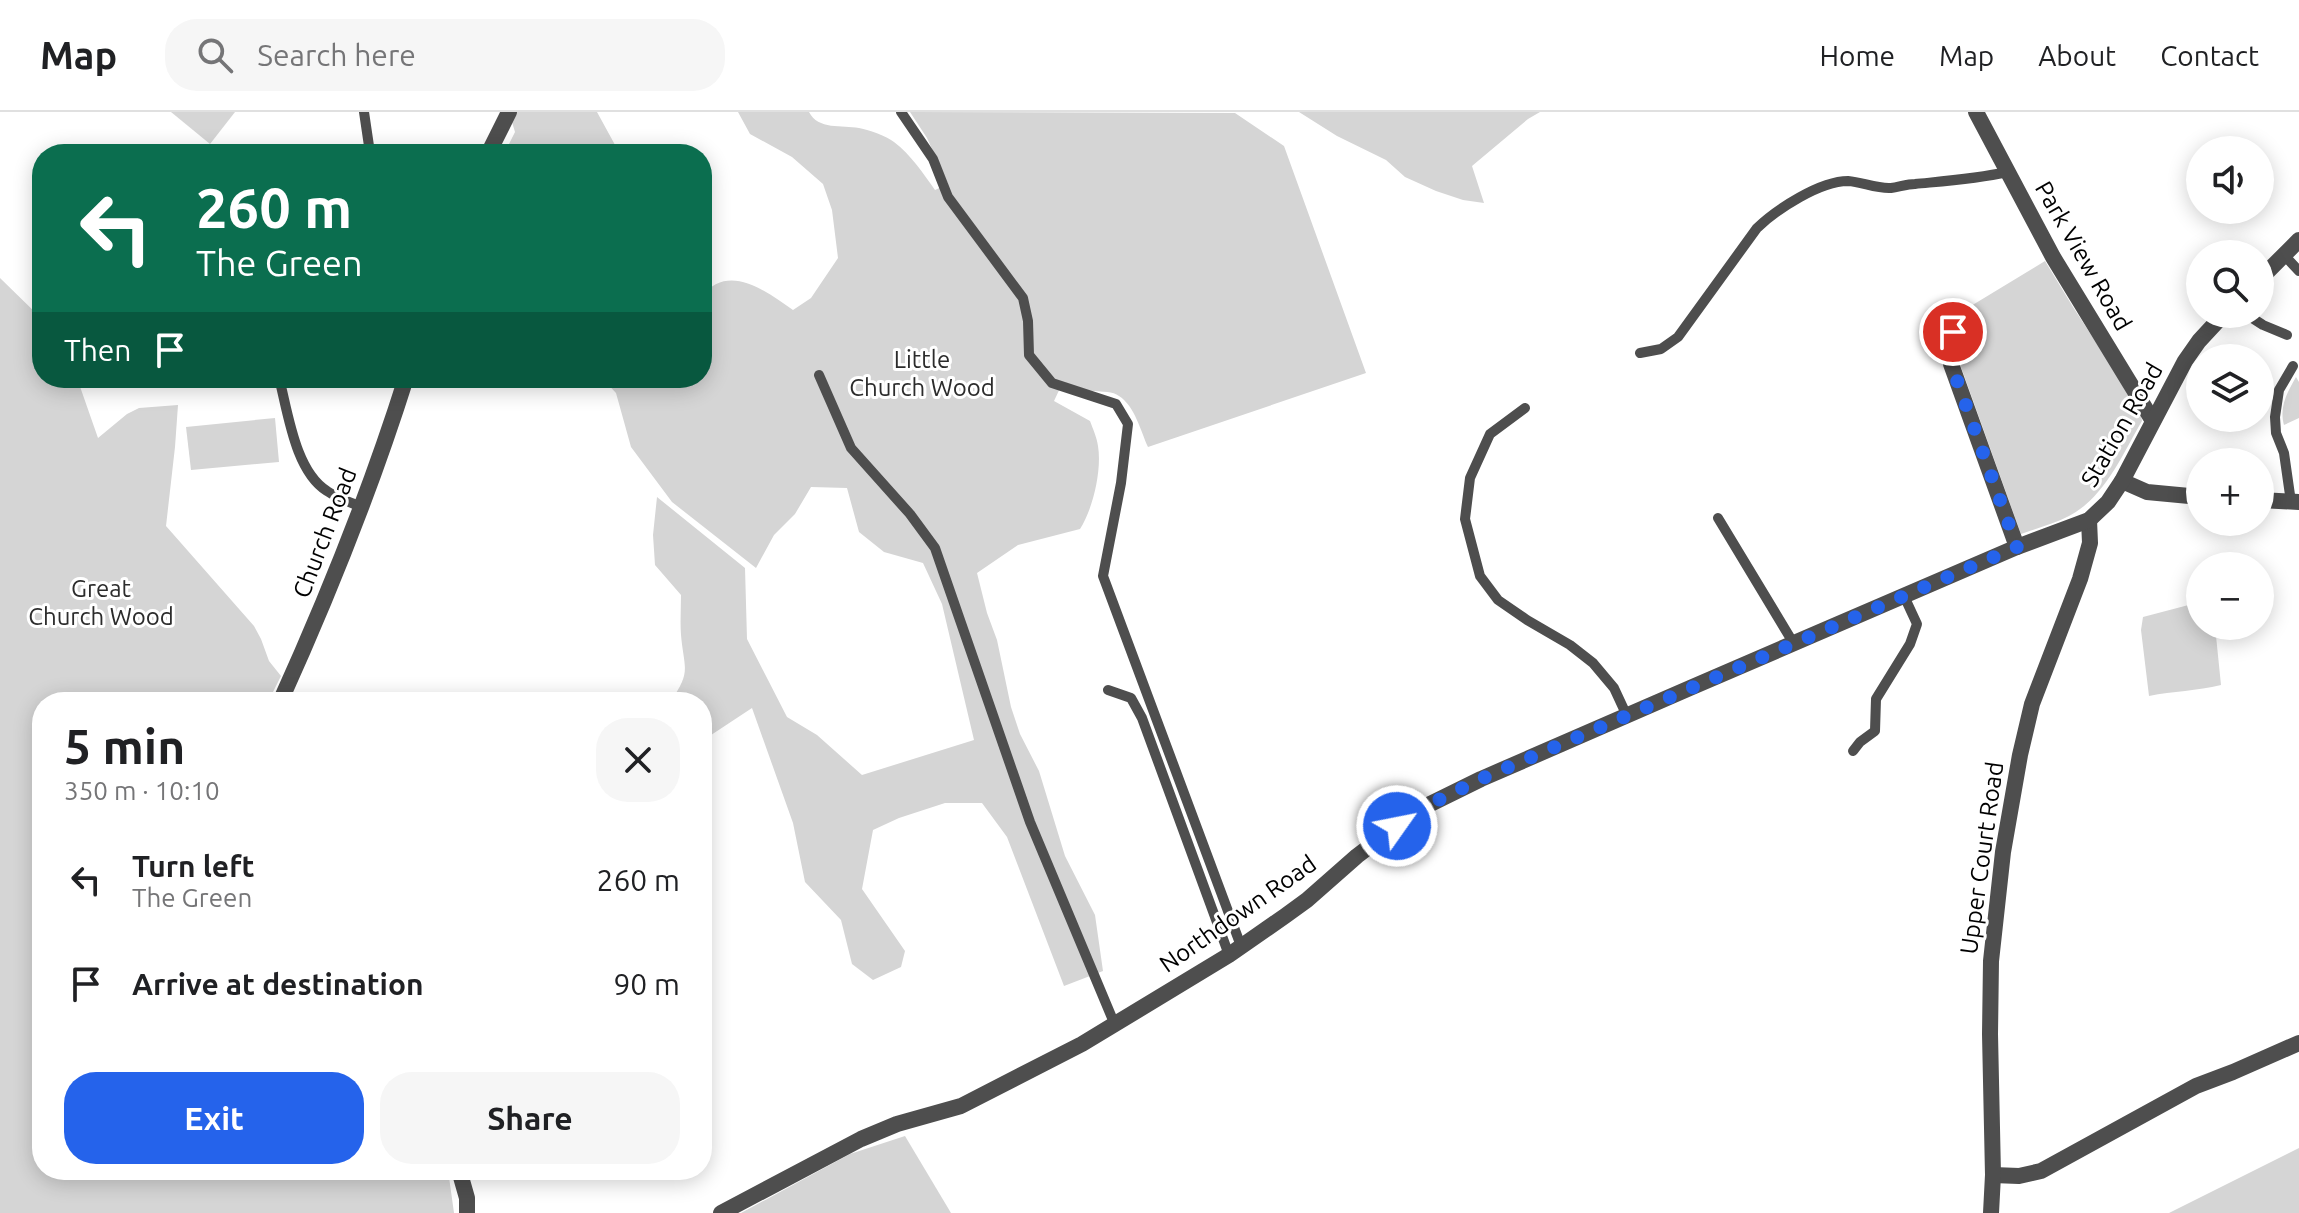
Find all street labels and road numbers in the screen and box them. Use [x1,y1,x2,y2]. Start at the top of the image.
street label: Park View Road [2030,176,2137,335]
street label: Station Road [2075,358,2168,491]
street label: Church Road [287,464,362,602]
street label: Upper Court Road [1955,760,2008,956]
street label: Northdown Road [1154,850,1321,978]

